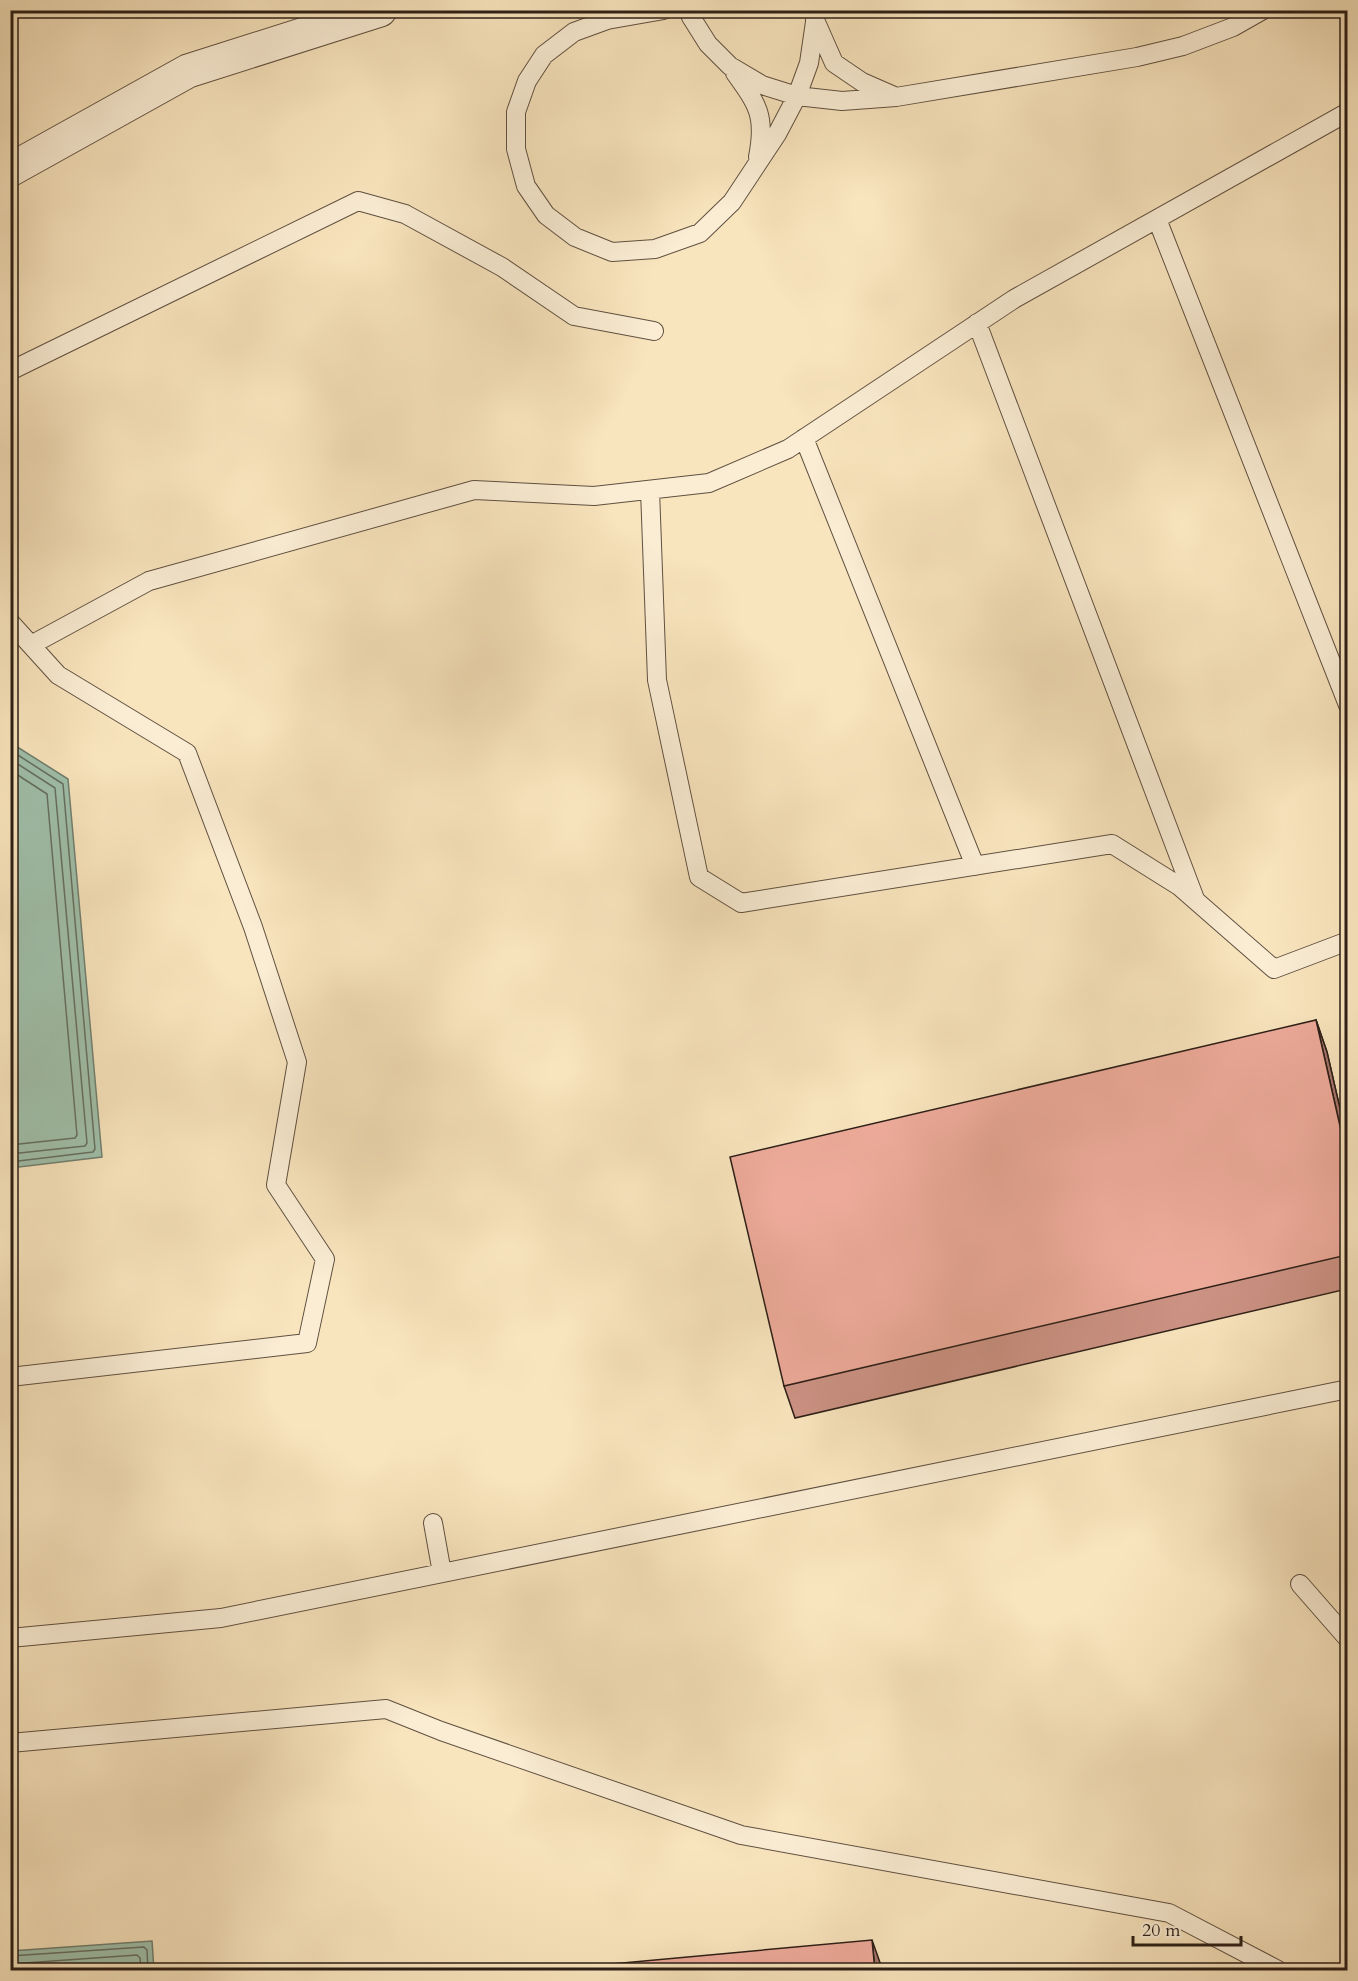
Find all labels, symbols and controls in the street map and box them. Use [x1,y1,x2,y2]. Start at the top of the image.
scale bar [1133,1909,1241,1947]
text: 20 m [1142,1918,1181,1943]

